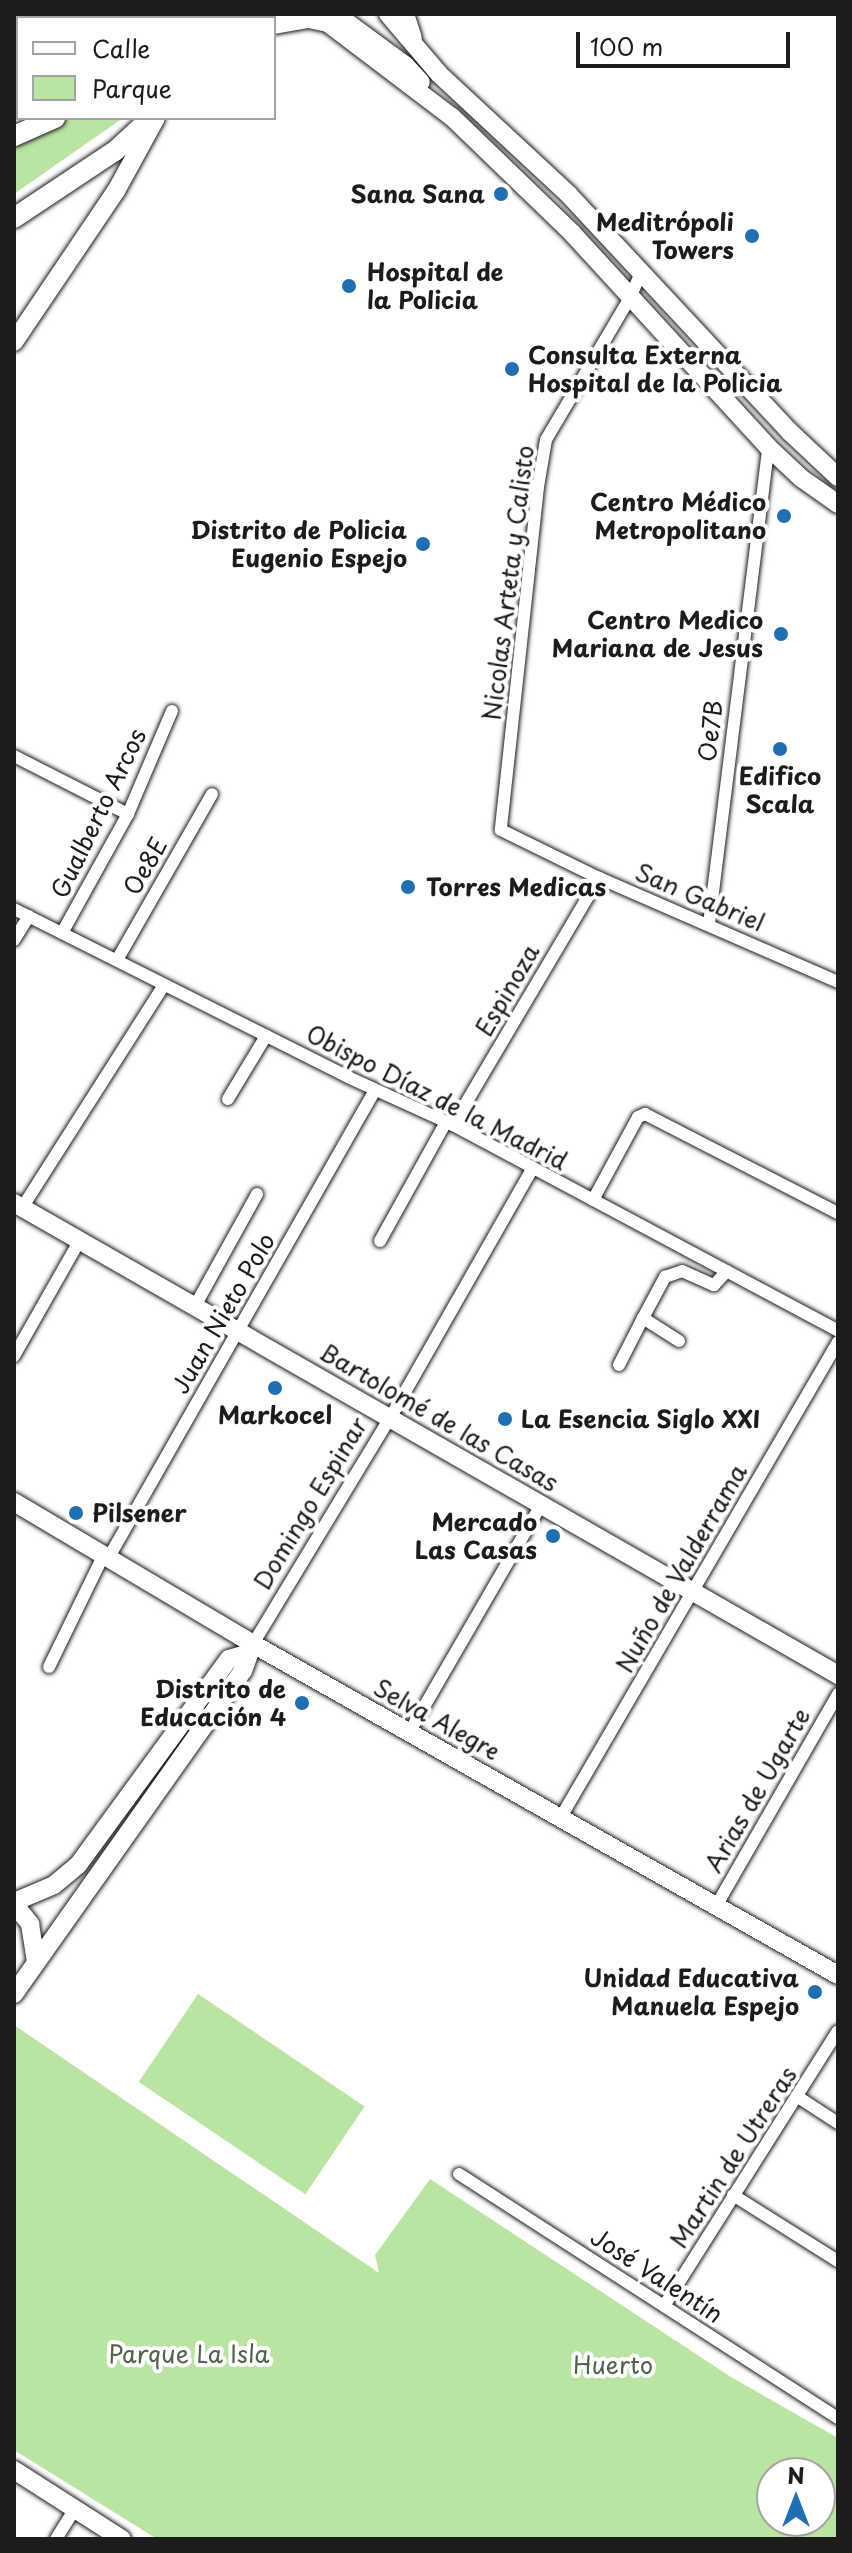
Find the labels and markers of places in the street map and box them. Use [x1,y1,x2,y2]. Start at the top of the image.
place label: Sana Sana [350,180,485,208]
marker: Sana Sana [492,185,510,203]
place label: Meditrópoli Towers [596,208,734,264]
marker: Meditrópoli Towers [741,225,763,247]
place label: Hospital de la Policia [367,258,505,314]
marker: Hospital de la Policia [338,275,360,297]
place label: Consulta Externa Hospital de la Policia [528,341,784,397]
marker: Consulta Externa Hospital de la Policia [503,360,521,378]
place label: Centro Médico Metropolitano [591,488,766,544]
marker: Centro Médico Metropolitano [773,505,795,527]
place label: Distrito de Policia Eugenio Espejo [189,516,407,572]
marker: Distrito de Policia Eugenio Espejo [414,535,432,553]
place label: Centro Medico Mariana de Jesus [551,606,763,662]
marker: Centro Medico Mariana de Jesus [770,623,792,645]
marker: Edifico Scala [771,740,789,758]
place label: Edifico Scala [739,762,821,818]
place label: Torres Medicas [426,873,607,901]
marker: Torres Medicas [397,876,419,898]
marker: Markocel [266,1379,284,1397]
place label: Markocel [218,1401,332,1429]
place label: La Esencia Siglo XXI [521,1405,762,1433]
marker: La Esencia Siglo XXI [496,1410,514,1428]
place label: Pilsener [92,1499,187,1527]
marker: Pilsener [67,1504,85,1522]
place label: Mercado Las Casas [414,1508,537,1564]
marker: Mercado Las Casas [544,1527,562,1545]
place label: Distrito de Educación 4 [139,1675,286,1731]
marker: Distrito de Educación 4 [293,1694,311,1712]
place label: Unidad Educativa Manuela Espejo [581,1964,799,2020]
marker: Unidad Educativa Manuela Espejo [806,1983,824,2001]

